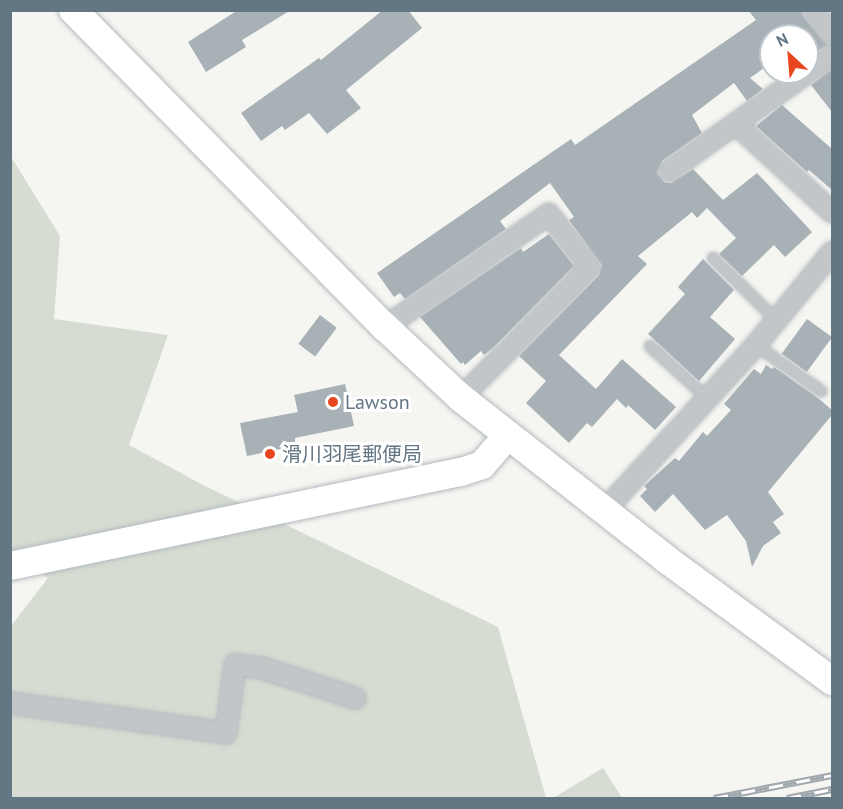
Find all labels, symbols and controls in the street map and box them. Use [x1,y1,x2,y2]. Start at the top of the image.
north arrow [759,24,819,84]
text: N [773,28,791,51]
place label: Lawson [345,390,410,414]
marker: Lawson [326,395,340,409]
place label: 滑川羽尾郵便局 [282,442,422,466]
marker: 滑川羽尾郵便局 [263,447,277,461]

